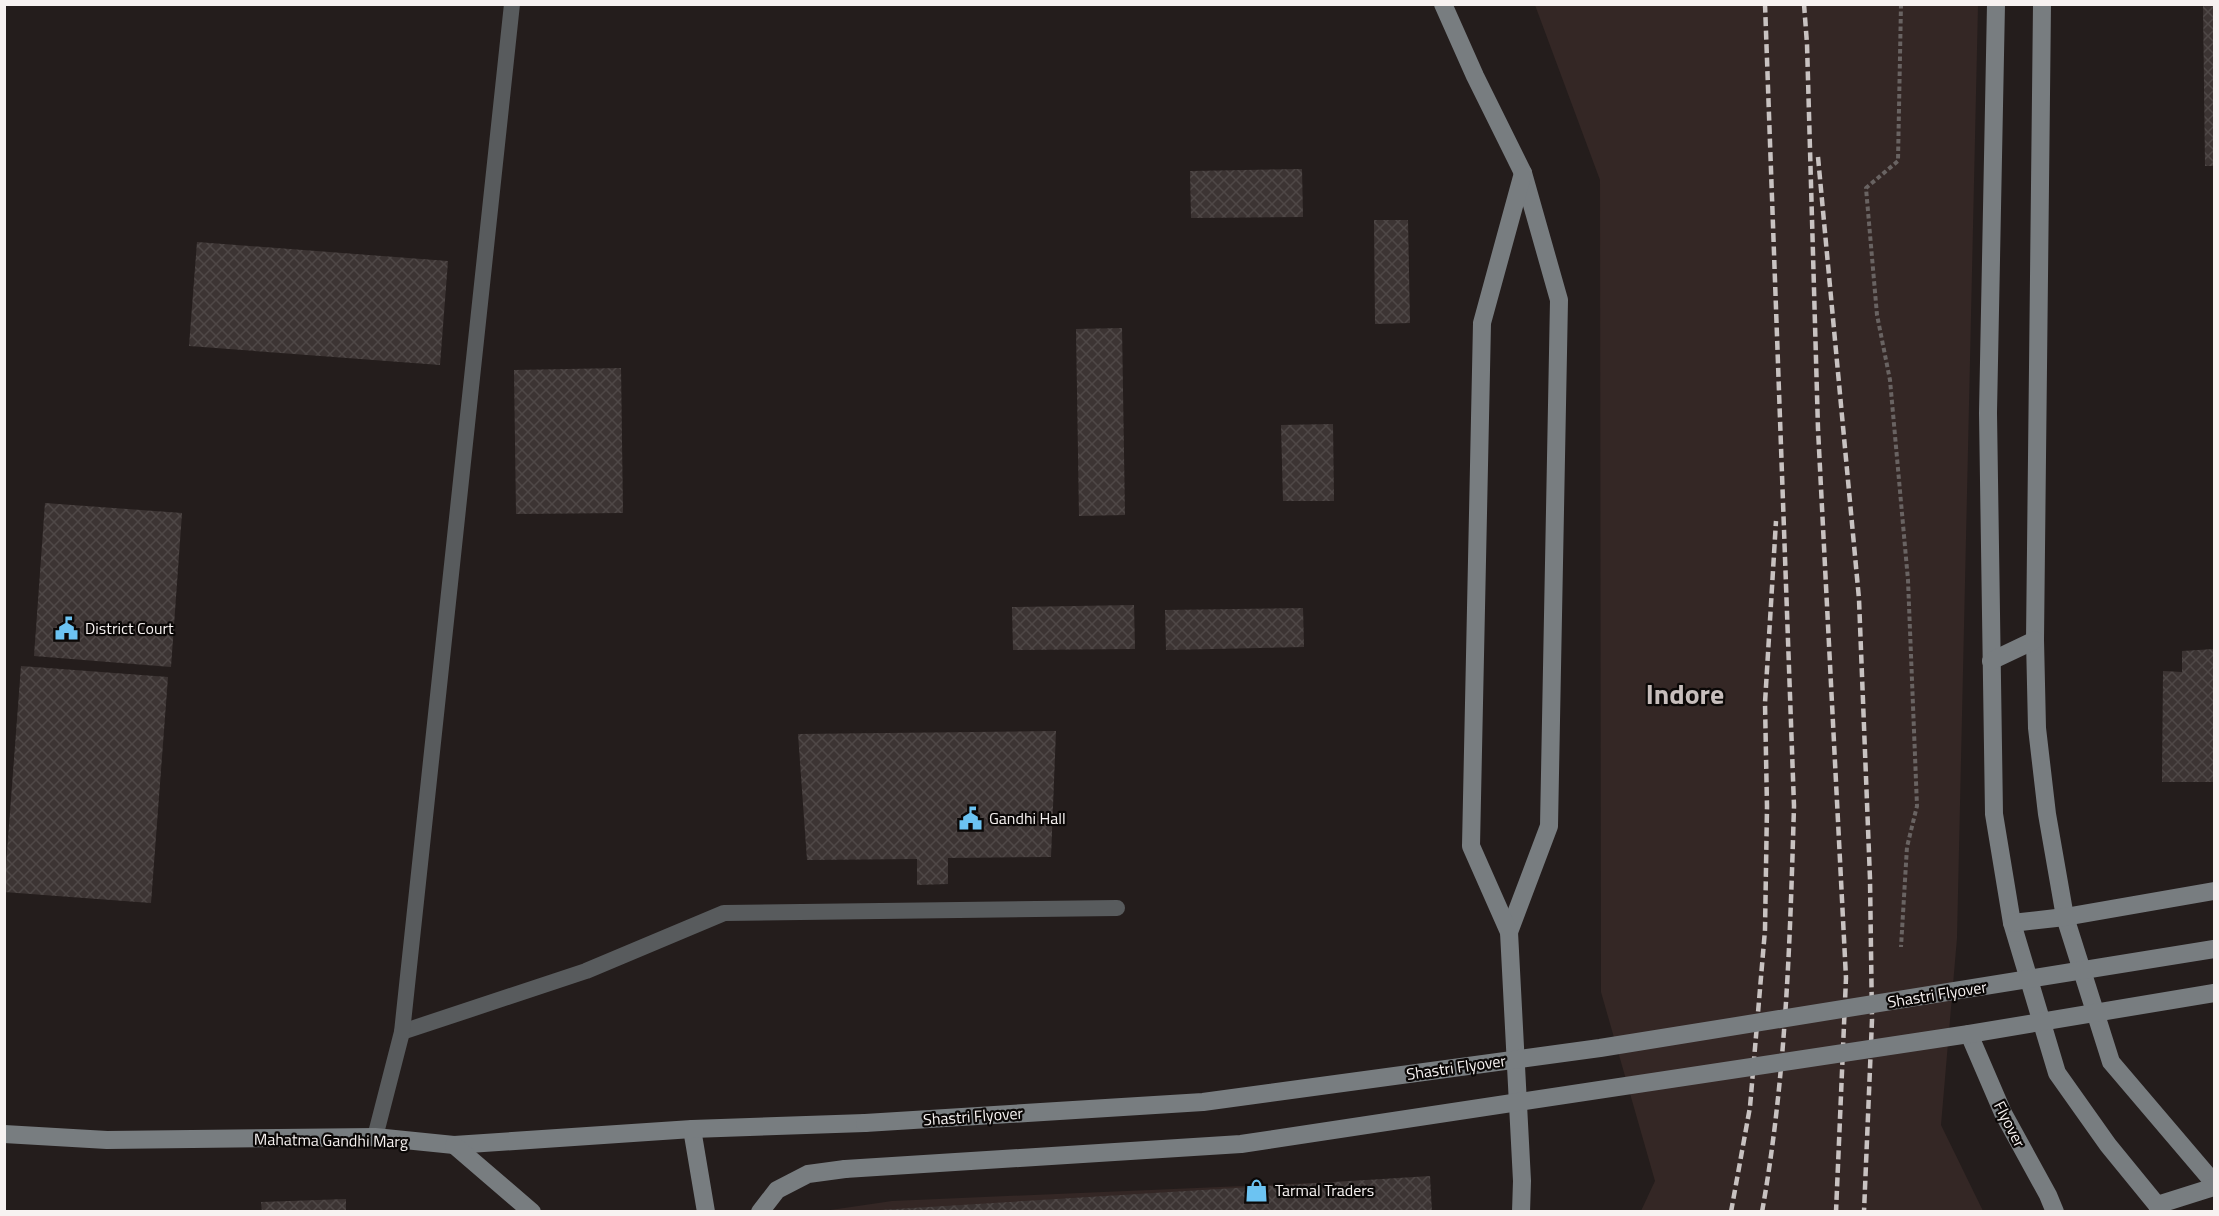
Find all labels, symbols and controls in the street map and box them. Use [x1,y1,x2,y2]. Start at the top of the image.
public building icon: District Court [54,615,80,641]
place label: District Court [85,616,174,640]
district label: Indore [1646,672,1724,715]
public building icon: Gandhi Hall [958,805,984,831]
place label: Gandhi Hall [989,806,1066,830]
street label: Shastri Flyover [1886,974,1989,1014]
street label: Shastri Flyover [1405,1048,1508,1086]
street label: Flyover [1988,1097,2032,1152]
street label: Shastri Flyover [922,1101,1024,1131]
street label: Mahatma Gandhi Marg [254,1127,408,1153]
shop icon: Tarmal Traders [1244,1177,1270,1203]
place label: Tarmal Traders [1275,1178,1374,1202]

